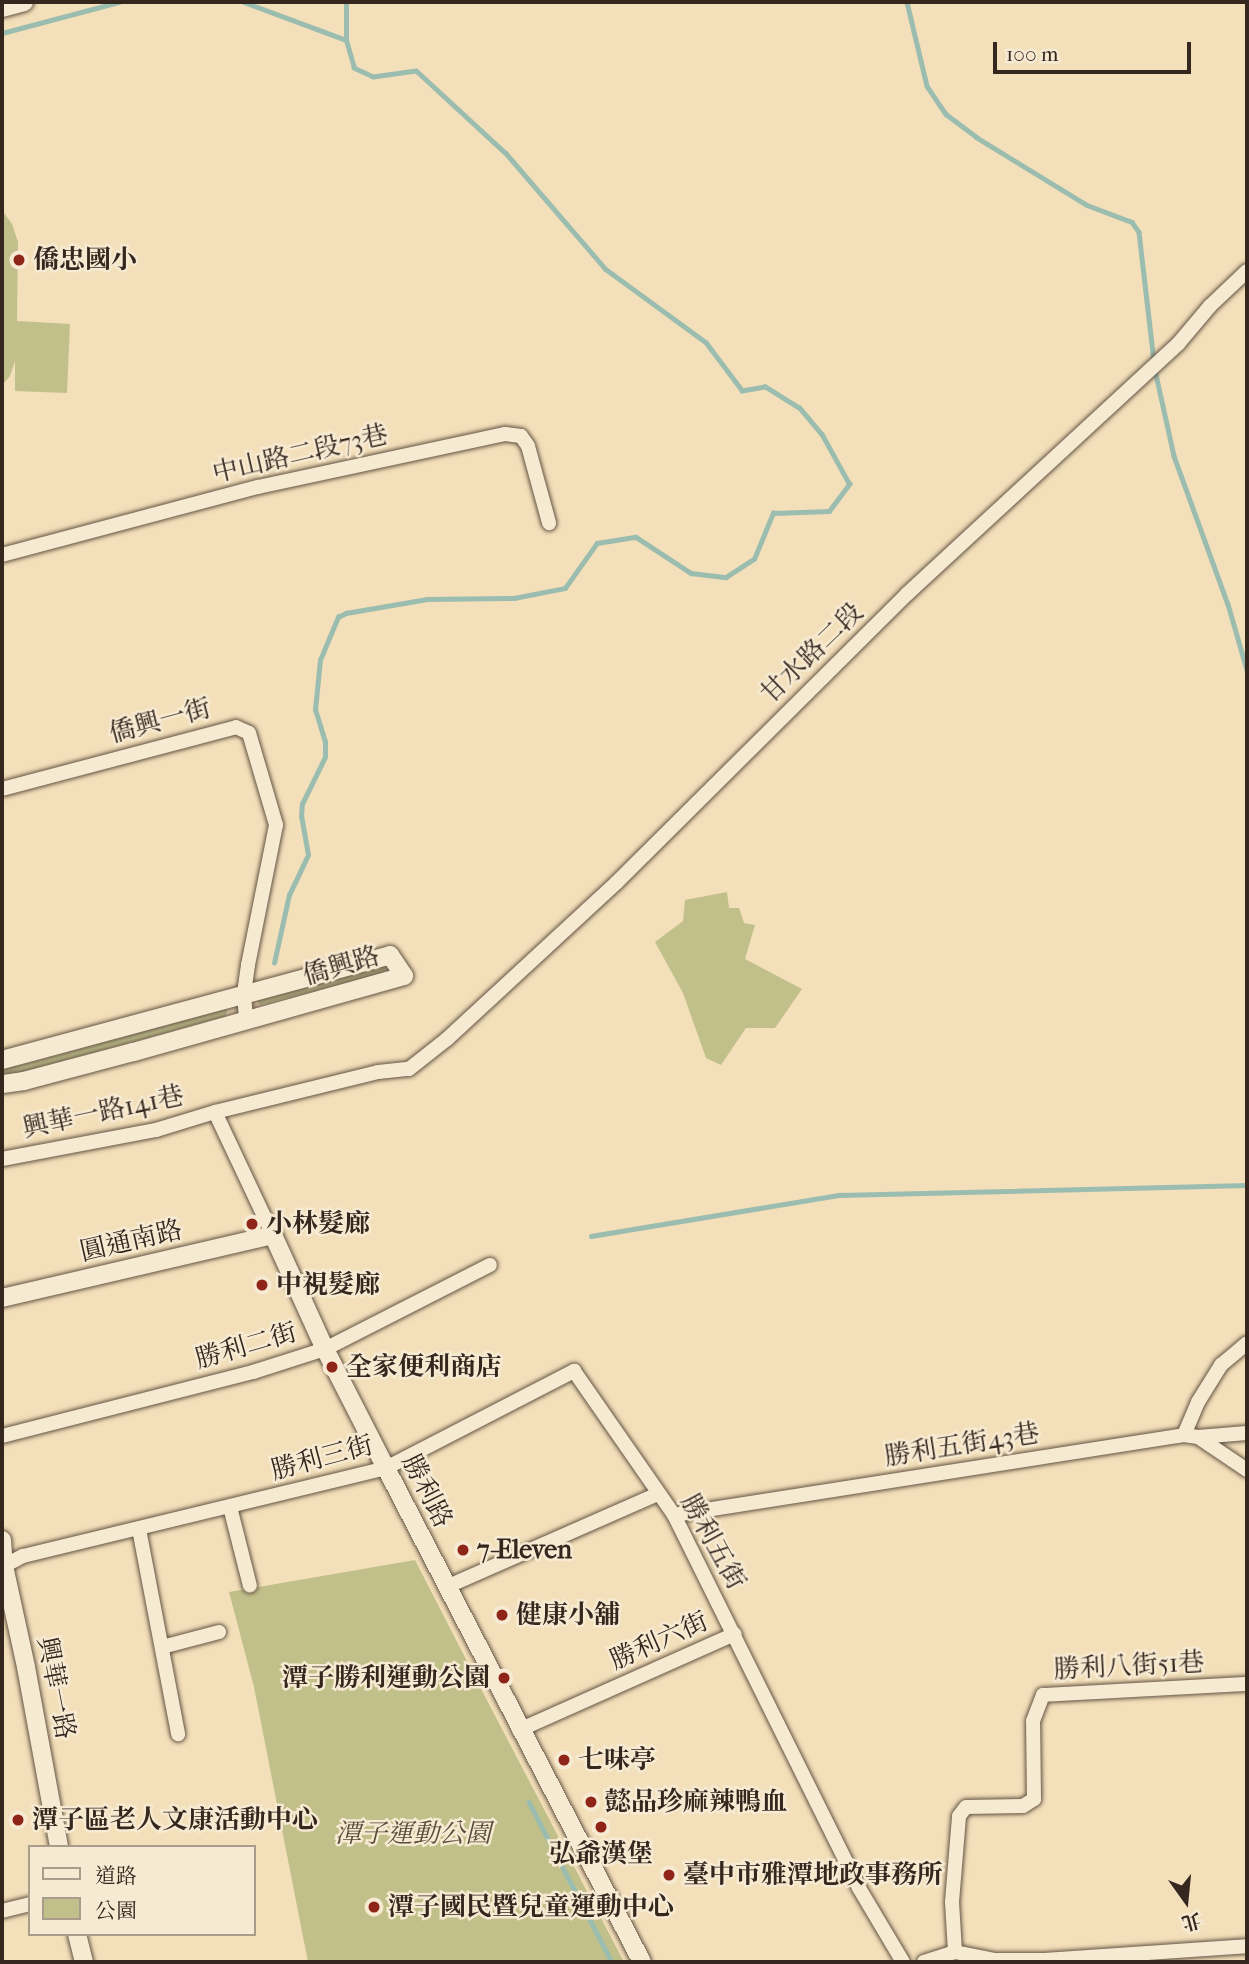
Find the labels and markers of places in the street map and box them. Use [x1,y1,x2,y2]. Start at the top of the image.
place label: 僑忠國小 [33,244,137,276]
marker: 僑忠國小 [11,252,27,268]
place label: 小林髮廊 [266,1208,370,1240]
marker: 小林髮廊 [244,1216,260,1232]
place label: 中視髮廊 [276,1269,380,1301]
marker: 中視髮廊 [254,1277,270,1293]
place label: 全家便利商店 [346,1351,502,1383]
marker: 全家便利商店 [324,1359,340,1375]
place label: 7-Eleven [477,1534,572,1566]
marker: 7-Eleven [455,1542,471,1558]
place label: 健康小舖 [516,1599,620,1631]
marker: 健康小舖 [494,1607,510,1623]
place label: 潭子勝利運動公園 [282,1662,490,1694]
marker: 潭子勝利運動公園 [496,1670,512,1686]
place label: 七味亭 [578,1744,656,1776]
marker: 七味亭 [556,1752,572,1768]
place label: 懿品珍麻辣鴨血 [605,1786,787,1818]
marker: 懿品珍麻辣鴨血 [583,1794,599,1810]
place label: 潭子區老人文康活動中心 [32,1804,318,1836]
marker: 潭子區老人文康活動中心 [10,1812,26,1828]
marker: 弘爺漢堡 [593,1819,609,1835]
place label: 弘爺漢堡 [549,1838,653,1870]
place label: 臺中市雅潭地政事務所 [683,1859,943,1891]
marker: 臺中市雅潭地政事務所 [661,1867,677,1883]
place label: 潭子國民暨兒童運動中心 [388,1891,674,1923]
marker: 潭子國民暨兒童運動中心 [366,1899,382,1915]

